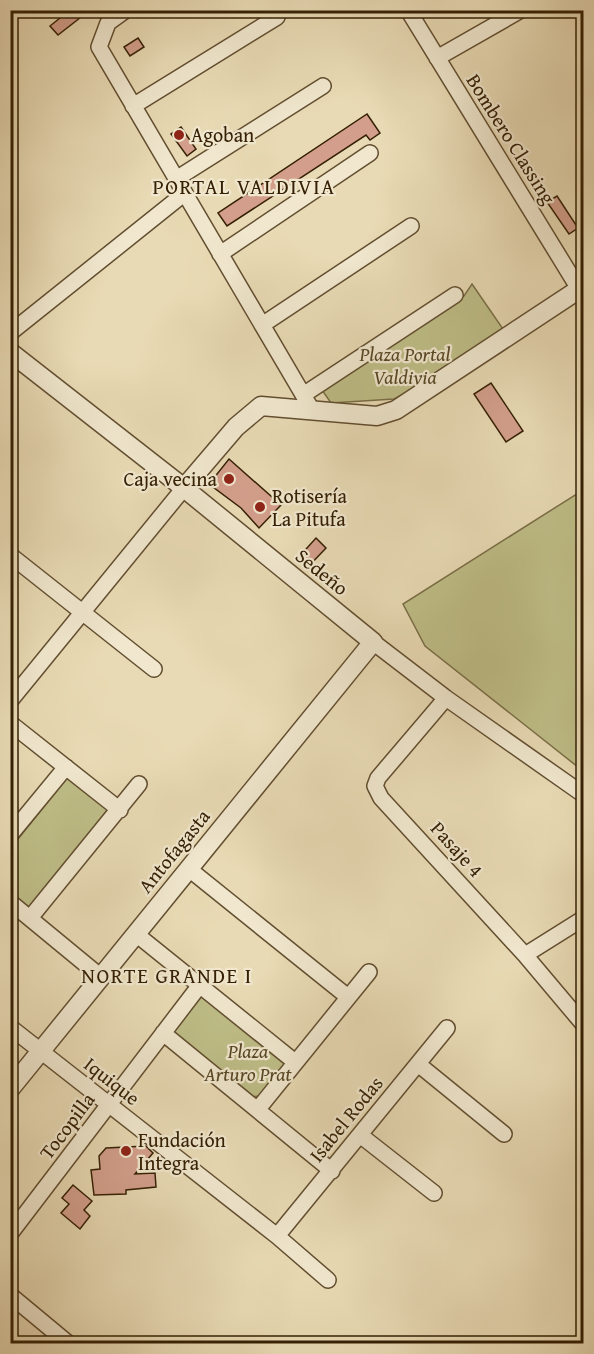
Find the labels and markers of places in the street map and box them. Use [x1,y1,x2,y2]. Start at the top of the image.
place label: Agoban [191,120,254,149]
marker: Agoban [172,128,186,142]
place label: Caja vecina [123,464,218,493]
marker: Caja vecina [222,472,236,486]
place label: Rotisería La Pitufa [272,481,348,533]
marker: Rotisería La Pitufa [253,500,267,514]
place label: Fundación Integra [138,1125,226,1177]
marker: Fundación Integra [119,1144,133,1158]

